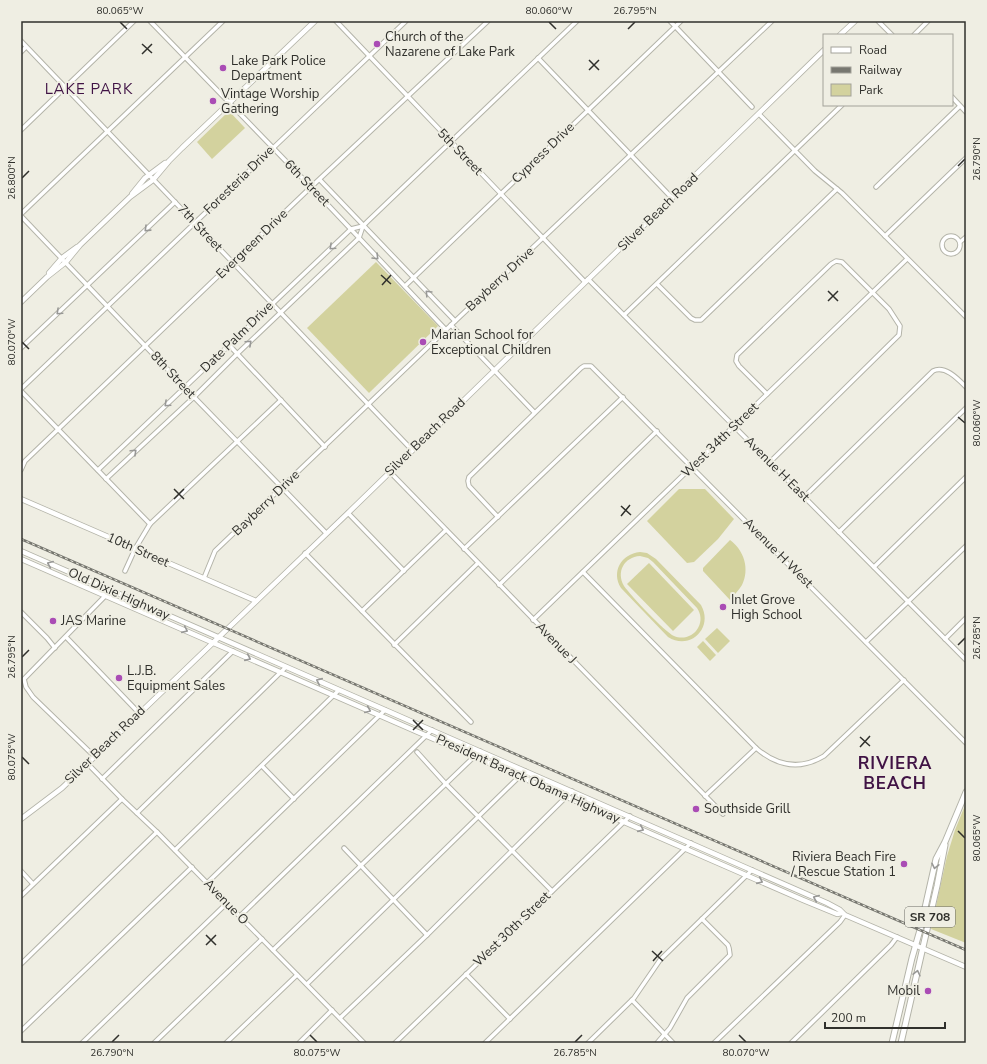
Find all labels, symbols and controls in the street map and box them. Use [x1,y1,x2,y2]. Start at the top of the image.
text: 80.065°W [96,4,144,18]
text: 80.060°W [525,4,573,18]
text: 26.795°N [613,4,657,18]
place label: Church of the Nazarene of Lake Park [385,28,515,61]
legend [823,34,953,106]
marker: Church of the Nazarene of Lake Park [372,39,382,49]
text: Road [859,42,887,58]
place label: Lake Park Police Department [231,52,326,85]
text: Railway [859,62,903,78]
marker: Lake Park Police Department [218,63,228,73]
district label: LAKE PARK [45,79,133,99]
text: Park [859,82,884,98]
place label: Vintage Worship Gathering [220,85,319,118]
marker: Vintage Worship Gathering [208,96,218,106]
street label: Cypress Drive [508,118,578,188]
street label: 5th Street [433,125,487,180]
text: 26.790°N [970,137,984,181]
street label: Foresteria Drive [200,142,278,218]
text: 26.800°N [5,156,19,200]
street label: 6th Street [280,156,334,211]
street label: Silver Beach Road [614,169,702,255]
street label: 7th Street [173,200,227,256]
street label: Evergreen Drive [212,205,292,283]
one-way arrow [144,224,152,232]
one-way arrow [329,242,337,250]
street label: Bayberry Drive [462,243,538,315]
one-way arrow [371,252,379,260]
one-way arrow [425,290,433,298]
street label: Date Palm Drive [196,297,278,377]
one-way arrow [56,308,64,315]
text: 80.070°W [5,318,19,366]
place label: Marian School for Exceptional Children [431,326,551,359]
marker: Marian School for Exceptional Children [418,337,428,347]
one-way arrow [244,341,251,348]
street label: 8th Street [146,347,200,403]
street label: Silver Beach Road [381,394,469,480]
street label: West 34th Street [677,398,763,482]
one-way arrow [164,399,172,407]
text: 80.060°W [970,399,984,447]
street label: Avenue H East [740,432,814,506]
one-way arrow [130,450,137,457]
street label: Bayberry Drive [228,466,304,540]
street label: Avenue H West [739,514,817,592]
street label: 10th Street [104,528,172,572]
one-way arrow [46,560,53,568]
street label: Old Dixie Highway [65,563,173,625]
place label: Inlet Grove High School [731,591,802,624]
marker: Inlet Grove High School [718,602,728,612]
place label: JAS Marine [60,612,126,630]
marker: JAS Marine [48,616,58,626]
text: 26.785°N [970,616,984,660]
street label: Avenue J [532,618,580,668]
one-way arrow [182,626,189,634]
text: 26.795°N [5,635,19,679]
one-way arrow [245,654,252,662]
place label: L.J.B. Equipment Sales [127,662,225,695]
marker: L.J.B. Equipment Sales [114,673,124,683]
one-way arrow [316,678,324,686]
street label: Silver Beach Road [61,702,149,788]
one-way arrow [363,705,371,713]
street label: President Barack Obama Highway [433,730,623,828]
text: 80.075°W [5,733,19,781]
district label: RIVIERA BEACH [858,752,932,795]
place label: Southside Grill [704,800,791,818]
marker: Southside Grill [691,804,701,814]
text: 80.065°W [970,814,984,862]
one-way arrow [637,824,644,832]
place label: Riviera Beach Fire / Rescue Station 1 [790,848,896,881]
marker: Riviera Beach Fire / Rescue Station 1 [899,859,909,869]
one-way arrow [931,862,939,869]
street label: Avenue O [200,875,252,929]
one-way arrow [756,876,763,884]
street label: West 30th Street [469,887,555,971]
one-way arrow [813,895,821,903]
road number: SR 708 [905,907,955,927]
one-way arrow [913,970,921,976]
place label: Mobil [887,982,920,1000]
marker: Mobil [923,986,933,996]
scale bar [825,1004,945,1030]
text: 200 m [831,1010,866,1026]
text: 26.790°N [90,1046,134,1060]
text: 80.075°W [293,1046,341,1060]
text: 26.785°N [553,1046,597,1060]
text: 80.070°W [722,1046,770,1060]

